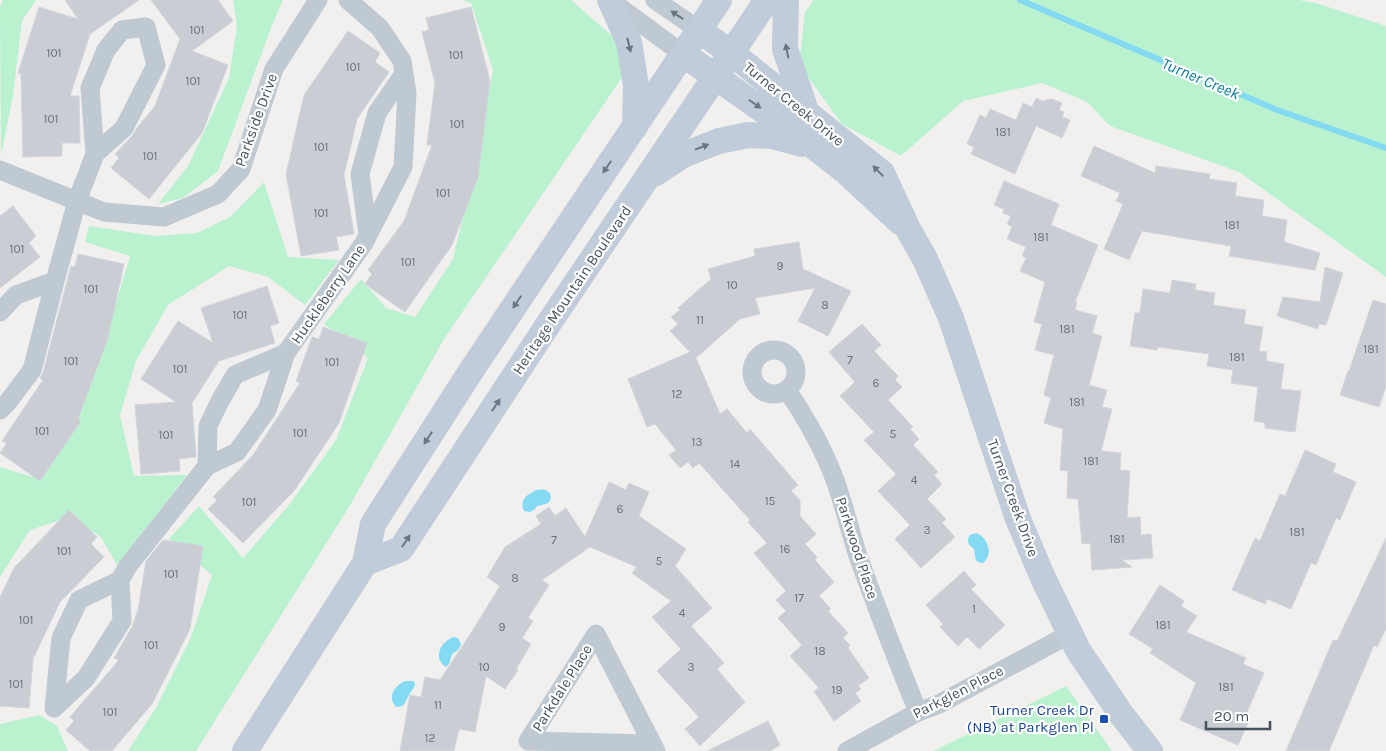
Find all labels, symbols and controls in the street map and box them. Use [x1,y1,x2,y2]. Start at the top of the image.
one-way arrow [670,10,684,20]
house number: 101 [189,23,205,37]
one-way arrow [625,37,633,52]
one-way arrow [783,44,791,59]
house number: 101 [46,46,62,60]
house number: 101 [448,48,464,62]
water label: Turner Creek [1159,54,1243,104]
street label: Turner Creek Drive [740,58,848,150]
house number: 101 [345,60,361,74]
street label: Parkside Drive [231,71,281,169]
house number: 101 [185,74,201,88]
one-way arrow [748,99,762,109]
house number: 101 [43,112,59,126]
house number: 101 [449,117,465,131]
house number: 181 [995,125,1011,139]
house number: 101 [313,140,329,154]
one-way arrow [695,143,709,151]
house number: 101 [142,149,158,163]
one-way arrow [603,160,612,174]
one-way arrow [872,165,884,177]
house number: 101 [435,186,451,200]
street label: Heritage Mountain Boulevard [509,202,635,378]
house number: 101 [313,206,329,220]
house number: 181 [1224,218,1240,232]
house number: 181 [1033,230,1049,244]
street label: Huckleberry Lane [287,241,369,347]
house number: 101 [9,242,25,256]
house number: 101 [400,255,416,269]
house number: 9 [777,259,784,273]
house number: 10 [726,278,738,292]
house number: 101 [83,282,99,296]
one-way arrow [512,295,522,309]
house number: 8 [821,298,829,312]
house number: 101 [232,308,248,322]
house number: 11 [696,313,704,327]
house number: 181 [1059,322,1075,336]
house number: 181 [1363,342,1379,356]
house number: 181 [1229,350,1245,364]
house number: 7 [847,353,853,367]
house number: 101 [63,354,79,368]
house number: 101 [324,355,340,369]
house number: 101 [172,362,188,376]
house number: 6 [873,376,880,390]
house number: 12 [672,387,683,401]
house number: 181 [1069,395,1085,409]
one-way arrow [491,398,501,412]
house number: 101 [34,424,50,438]
house number: 101 [292,426,308,440]
house number: 5 [890,427,897,441]
house number: 101 [158,428,174,442]
one-way arrow [423,431,433,445]
house number: 13 [691,435,703,449]
street label: Turner Creek Drive [983,437,1043,559]
house number: 181 [1083,454,1099,468]
house number: 14 [730,457,741,471]
house number: 4 [911,473,918,487]
house number: 15 [765,494,776,508]
house number: 101 [241,495,257,509]
street label: Parkwood Place [832,495,882,601]
house number: 6 [617,502,624,516]
house number: 3 [923,523,931,537]
house number: 181 [1289,525,1305,539]
house number: 181 [1109,532,1125,546]
house number: 7 [551,533,557,547]
one-way arrow [402,534,411,547]
house number: 16 [780,542,791,556]
house number: 101 [56,544,72,558]
house number: 5 [656,554,663,568]
house number: 101 [163,567,179,581]
house number: 8 [511,571,519,585]
house number: 17 [794,591,804,605]
house number: 1 [972,602,976,616]
house number: 4 [679,606,686,620]
house number: 101 [18,613,34,627]
house number: 181 [1155,618,1171,632]
house number: 9 [499,620,506,634]
house number: 101 [143,638,159,652]
street label: Parkdale Place [528,641,596,735]
house number: 18 [814,644,826,658]
house number: 10 [478,660,490,674]
house number: 3 [687,660,695,674]
street label: Parkglen Place [910,661,1006,723]
house number: 101 [8,677,24,691]
house number: 181 [1218,680,1234,694]
house number: 19 [832,683,842,697]
house number: 11 [434,698,442,712]
scale bar [1206,698,1270,730]
place label: Turner Creek Dr (NB) at Parkglen Pl [967,701,1095,736]
house number: 101 [102,705,118,719]
text: 20 m [1214,707,1249,725]
marker: Turner Creek Dr (NB) at Parkglen Pl [1098,713,1110,725]
house number: 12 [425,731,436,745]

